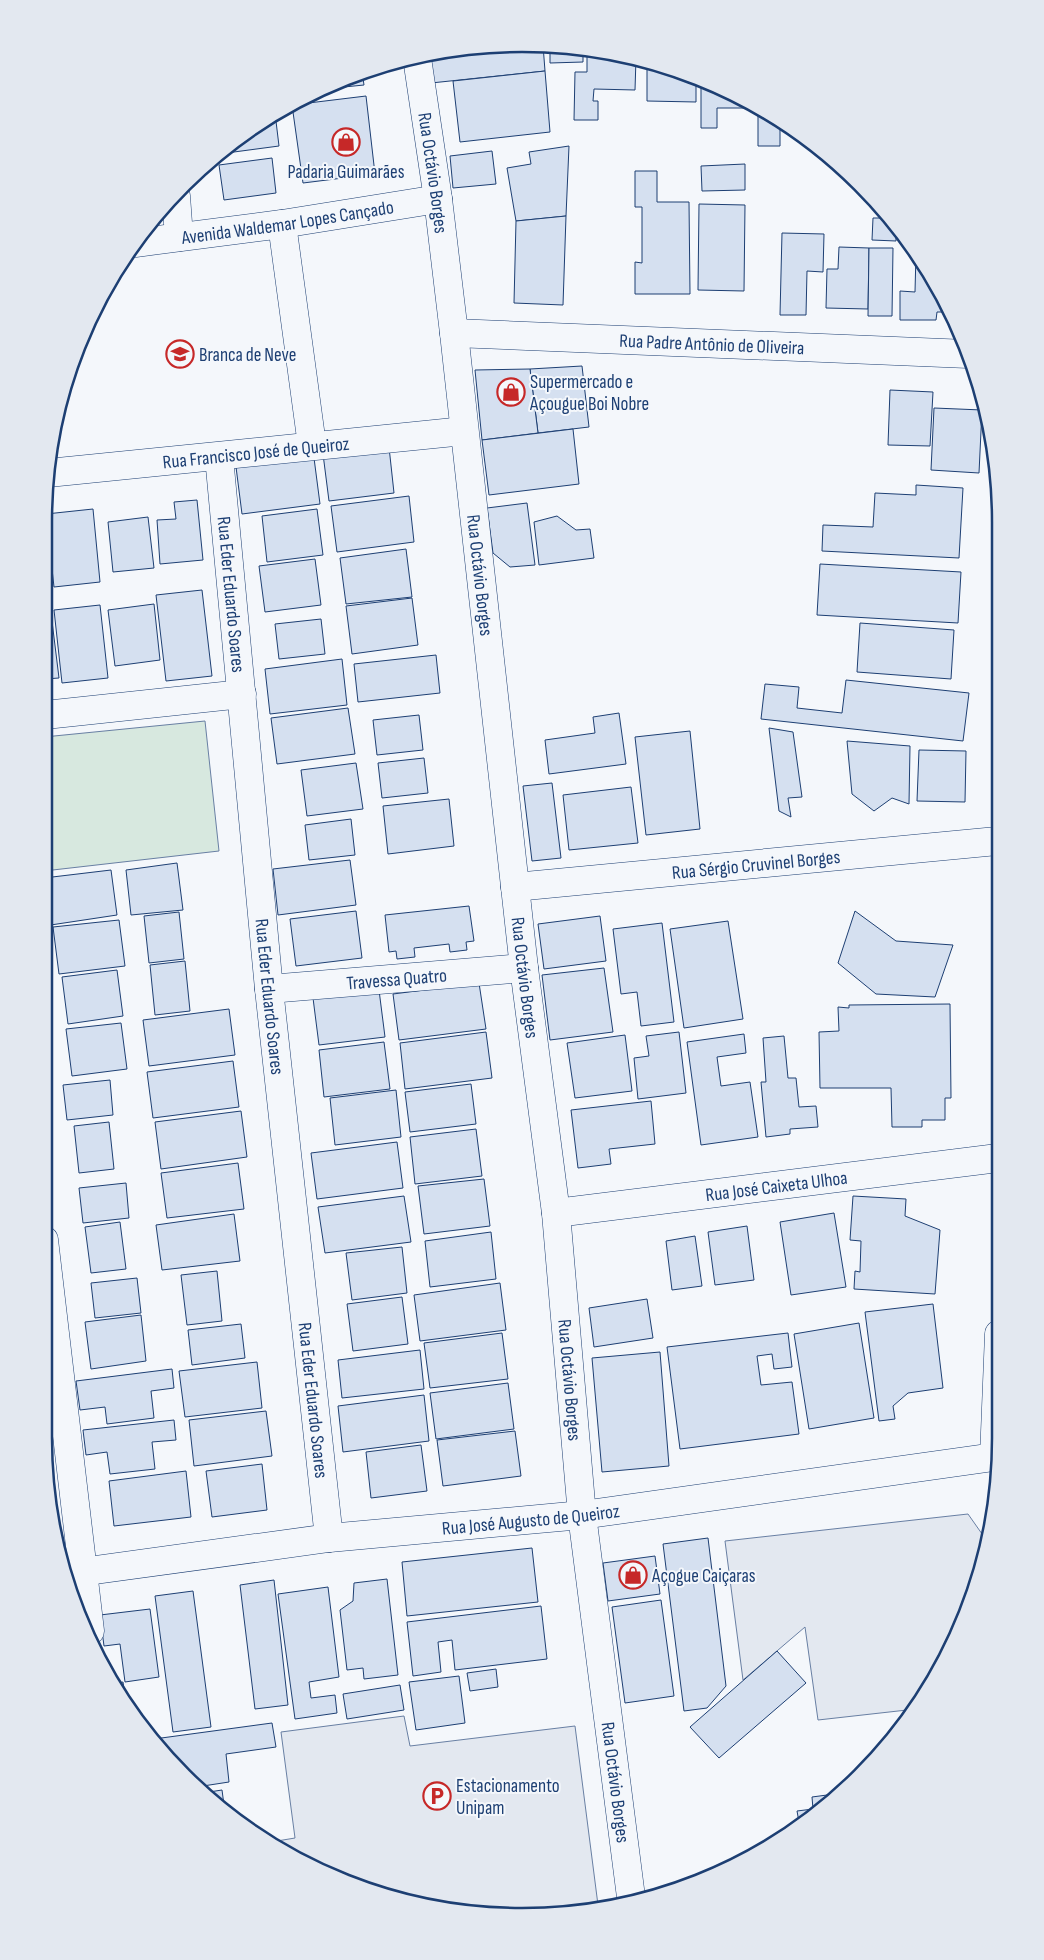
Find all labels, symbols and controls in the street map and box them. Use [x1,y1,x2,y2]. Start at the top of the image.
street label: Rua Octávio Borges [412,111,452,235]
shop icon: Padaria Guimarães [331,127,361,157]
place label: Padaria Guimarães [287,161,405,184]
street label: Avenida Waldemar Lopes Cançado [179,196,395,250]
street label: Rua Padre Antônio de Oliveira [619,330,805,360]
school or university icon: Branca de Neve [165,339,195,369]
place label: Branca de Neve [199,344,296,367]
place label: Supermercado e Açougue Boi Nobre [529,371,649,416]
shop icon: Supermercado e Açougue Boi Nobre [496,377,526,407]
street label: Rua Francisco José de Queiroz [162,433,351,474]
street label: Rua Octávio Borges [461,513,497,637]
street label: Rua Eder Eduardo Soares [212,515,249,674]
street label: Rua Sérgio Cruvinel Borges [671,846,841,885]
street label: Rua Octávio Borges [505,916,543,1040]
street label: Rua Eder Eduardo Soares [249,918,288,1076]
street label: Travessa Quatro [346,964,448,996]
street label: Rua José Caixeta Ulhoa [704,1167,849,1207]
street label: Rua Octávio Borges [552,1318,586,1442]
street label: Rua Eder Eduardo Soares [293,1321,332,1480]
street label: Rua José Augusto de Queiroz [441,1500,621,1541]
shop icon: Açogue Caiçaras [618,1560,648,1590]
place label: Açogue Caiçaras [651,1565,756,1588]
street label: Rua Octávio Borges [596,1720,634,1845]
place label: Estacionamento Unipam [456,1775,560,1820]
parking icon: Estacionamento Unipam [422,1781,452,1811]

